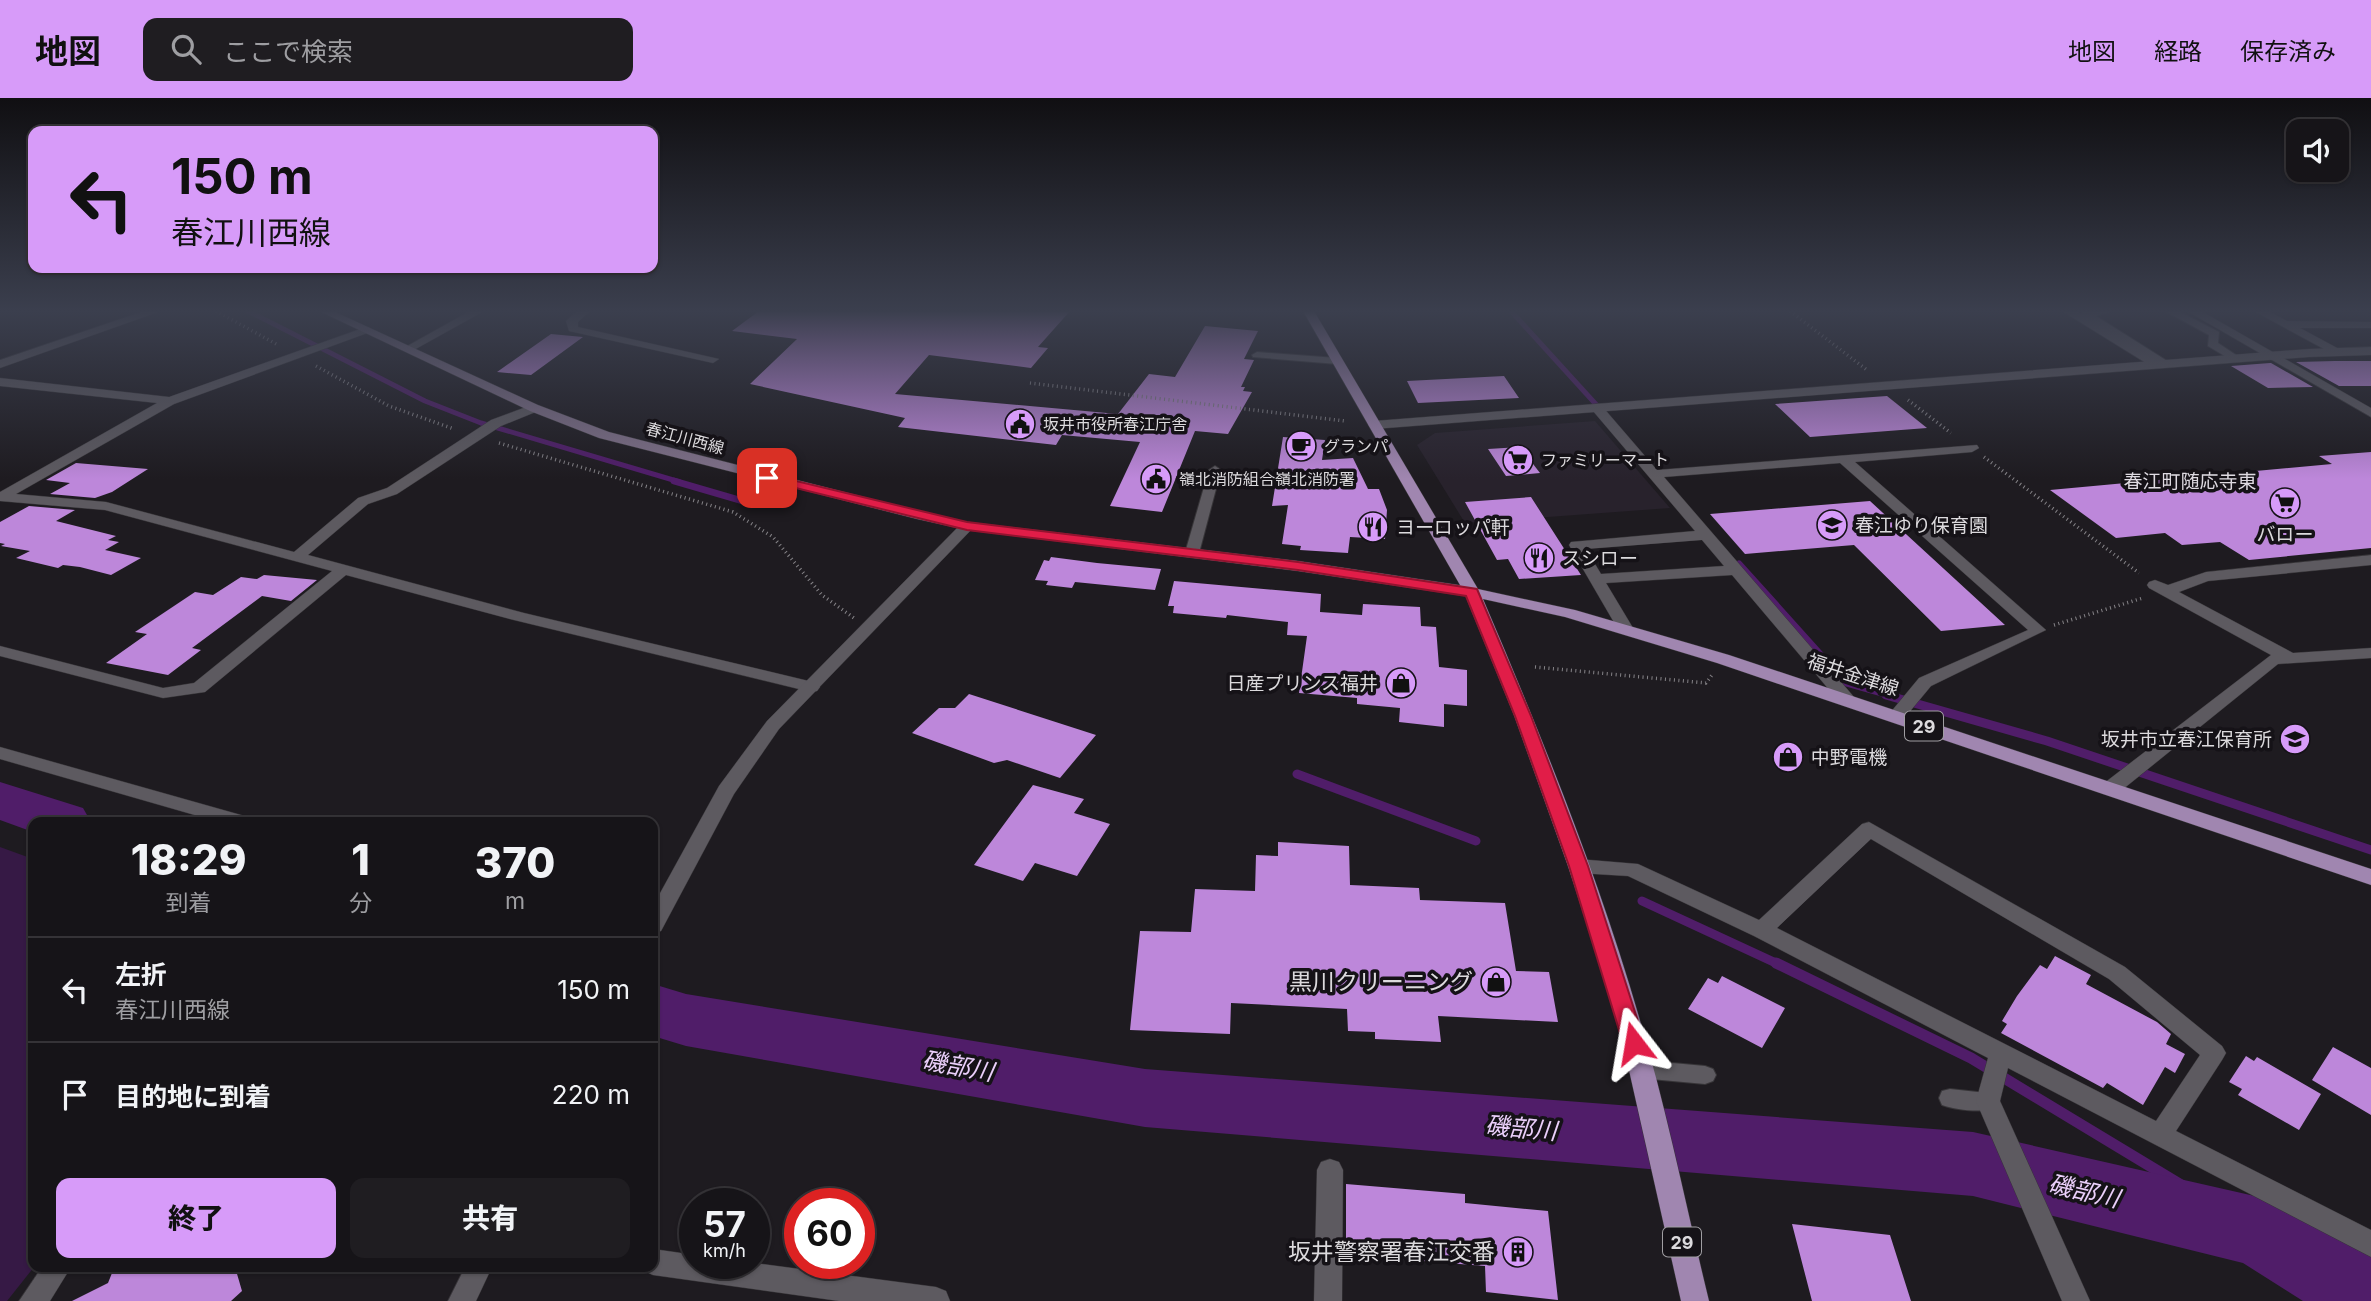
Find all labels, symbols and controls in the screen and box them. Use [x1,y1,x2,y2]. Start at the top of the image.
search box [143,18,633,81]
icon: search [167,30,205,68]
text: 地図 [35,31,101,71]
text: ここで検索 [223,36,353,67]
text: 地図 [2068,37,2116,66]
text: 経路 [2154,37,2202,66]
text: 保存済み [2240,37,2336,66]
map controls [2286,119,2349,182]
button: sound [2286,119,2349,182]
text: 150 m [171,147,313,206]
icon: left [56,154,147,245]
text: 春江川西線 [171,213,331,252]
public building icon: 坂井市役所春江庁舎 [1003,407,1037,441]
place label: 坂井市役所春江庁舎 [1043,414,1187,434]
street label: 春江川西線 [644,418,726,458]
cafe icon: グランパ [1284,429,1318,463]
place label: グランパ [1324,436,1388,456]
supermarket icon: ファミリーマート [1501,443,1535,477]
pin [737,448,797,508]
place label: ファミリーマート [1541,450,1669,470]
icon: arrive [748,459,786,497]
public building icon: 嶺北消防組合嶺北消防署 [1139,462,1173,496]
place label: 嶺北消防組合嶺北消防署 [1179,469,1355,489]
district label: 春江町随応寺東 [2123,470,2257,493]
supermarket icon: バロー [2268,486,2302,520]
school or university icon: 春江ゆり保育園 [1815,508,1849,542]
restaurant icon: ヨーロッパ軒 [1356,510,1390,544]
place label: 春江ゆり保育園 [1855,514,1988,537]
place label: ヨーロッパ軒 [1396,516,1510,539]
place label: バロー [2256,523,2314,546]
restaurant icon: スシロー [1522,541,1556,575]
place label: スシロー [1562,547,1638,570]
street label: 福井金津線 [1804,649,1902,701]
shop icon: 日産プリンス福井 [1384,666,1418,700]
place label: 日産プリンス福井 [1226,672,1378,695]
road number: 29 [1905,712,1943,740]
school or university icon: 坂井市立春江保育所 [2278,722,2312,756]
place label: 坂井市立春江保育所 [2101,728,2272,751]
shop icon: 中野電機 [1771,740,1805,774]
place label: 中野電機 [1811,746,1887,769]
text: 18:29 [131,834,246,885]
text: 1 [351,834,370,885]
text: 370 [475,837,555,888]
text: m [505,887,525,915]
text: 到着 [166,889,212,917]
text: 分 [349,889,372,917]
text: 左折 [115,959,167,990]
shop icon: 黒川クリーニング [1479,965,1513,999]
place label: 黒川クリーニング [1289,968,1473,996]
icon: left [56,971,94,1009]
text: 150 m [557,974,630,1005]
text: 春江川西線 [115,996,230,1024]
position arrow [1597,1006,1671,1080]
water label: 磯部川 [920,1045,999,1087]
icon: arrive [56,1076,94,1114]
text: 220 m [552,1079,630,1110]
text: 目的地に到着 [115,1081,271,1112]
water label: 磯部川 [1484,1110,1561,1146]
water label: 磯部川 [2046,1169,2125,1214]
button: 終了 [56,1178,336,1258]
button: 共有 [350,1178,630,1258]
speed limit sign: 60 [784,1188,875,1279]
text: 57 [703,1203,746,1245]
road number: 29 [1663,1227,1701,1256]
building icon: 坂井警察署春江交番 [1501,1235,1535,1269]
place label: 坂井警察署春江交番 [1288,1238,1495,1266]
text: km/h [703,1240,746,1261]

